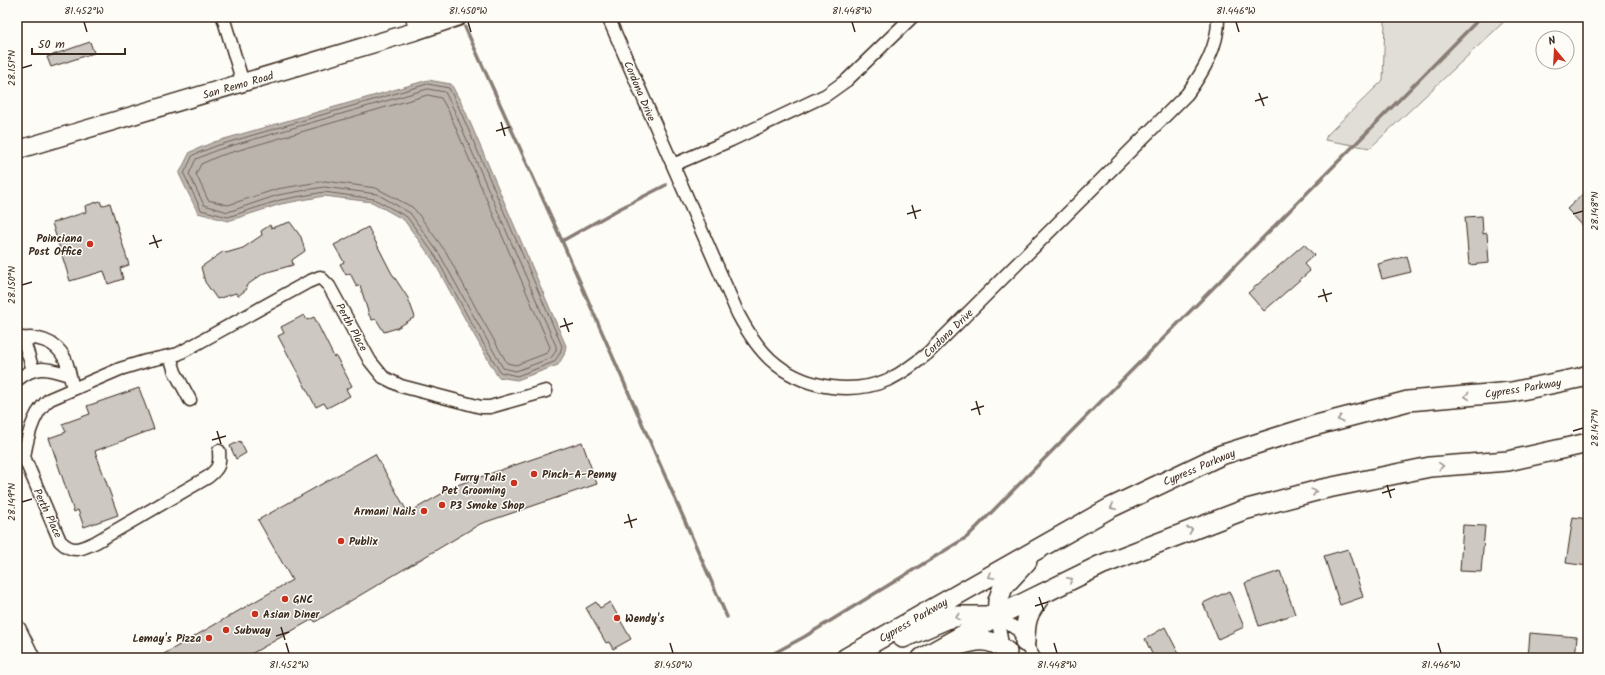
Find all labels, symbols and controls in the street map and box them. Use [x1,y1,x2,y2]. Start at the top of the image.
text: 81.452°W [64,3,104,19]
text: 81.450°W [449,3,487,19]
text: 81.448°W [832,3,872,19]
text: 81.446°W [1216,3,1256,19]
scale bar [32,30,125,56]
north arrow [1535,30,1575,70]
text: N [1546,32,1558,51]
text: 50 m [38,35,65,54]
text: 28.151°N [4,50,20,86]
street label: Cordona Drive [618,58,660,124]
street label: San Remo Road [201,67,276,105]
text: 28.148°N [1587,191,1603,231]
place label: Poinciana Post Office [29,230,83,261]
marker: Poinciana Post Office [85,239,95,249]
text: 28.150°N [4,266,20,304]
street label: Perth Place [330,300,372,355]
street label: Cordona Drive [919,305,978,362]
street label: Cypress Parkway [1484,374,1563,404]
one-way arrow [1464,391,1470,400]
text: 28.147°N [1587,409,1603,447]
one-way arrow [1337,414,1344,423]
street label: Cypress Parkway [1160,444,1239,491]
one-way arrow [1438,461,1444,470]
place label: Pinch-A-Penny [542,466,617,484]
place label: Furry Tails Pet Grooming [442,469,507,500]
marker: Pinch-A-Penny [529,469,539,479]
marker: Furry Tails Pet Grooming [509,478,519,488]
text: 28.149°N [4,483,20,521]
street label: Perth Place [28,486,66,541]
one-way arrow [1311,488,1317,496]
place label: P3 Smoke Shop [450,497,525,515]
marker: P3 Smoke Shop [437,500,447,510]
one-way arrow [1110,502,1118,509]
place label: Armani Nails [354,503,417,521]
marker: Armani Nails [419,506,429,516]
one-way arrow [1187,527,1194,535]
place label: Publix [349,533,378,551]
marker: Publix [336,536,346,546]
one-way arrow [988,571,995,578]
one-way arrow [1066,577,1073,585]
place label: GNC [293,591,314,609]
street label: Cypress Parkway [876,593,952,648]
marker: GNC [280,594,290,604]
place label: Asian Diner [263,606,321,624]
marker: Asian Diner [250,609,260,619]
place label: Wendy's [625,610,665,628]
one-way arrow [955,612,962,621]
marker: Wendy's [612,613,622,623]
place label: Subway [234,622,271,640]
marker: Subway [221,625,231,635]
place label: Lemay's Pizza [132,630,201,648]
marker: Lemay's Pizza [204,633,214,643]
text: 81.452°W [269,657,309,673]
text: 81.450°W [654,657,692,673]
text: 81.448°W [1037,657,1077,673]
text: 81.446°W [1421,657,1461,673]

